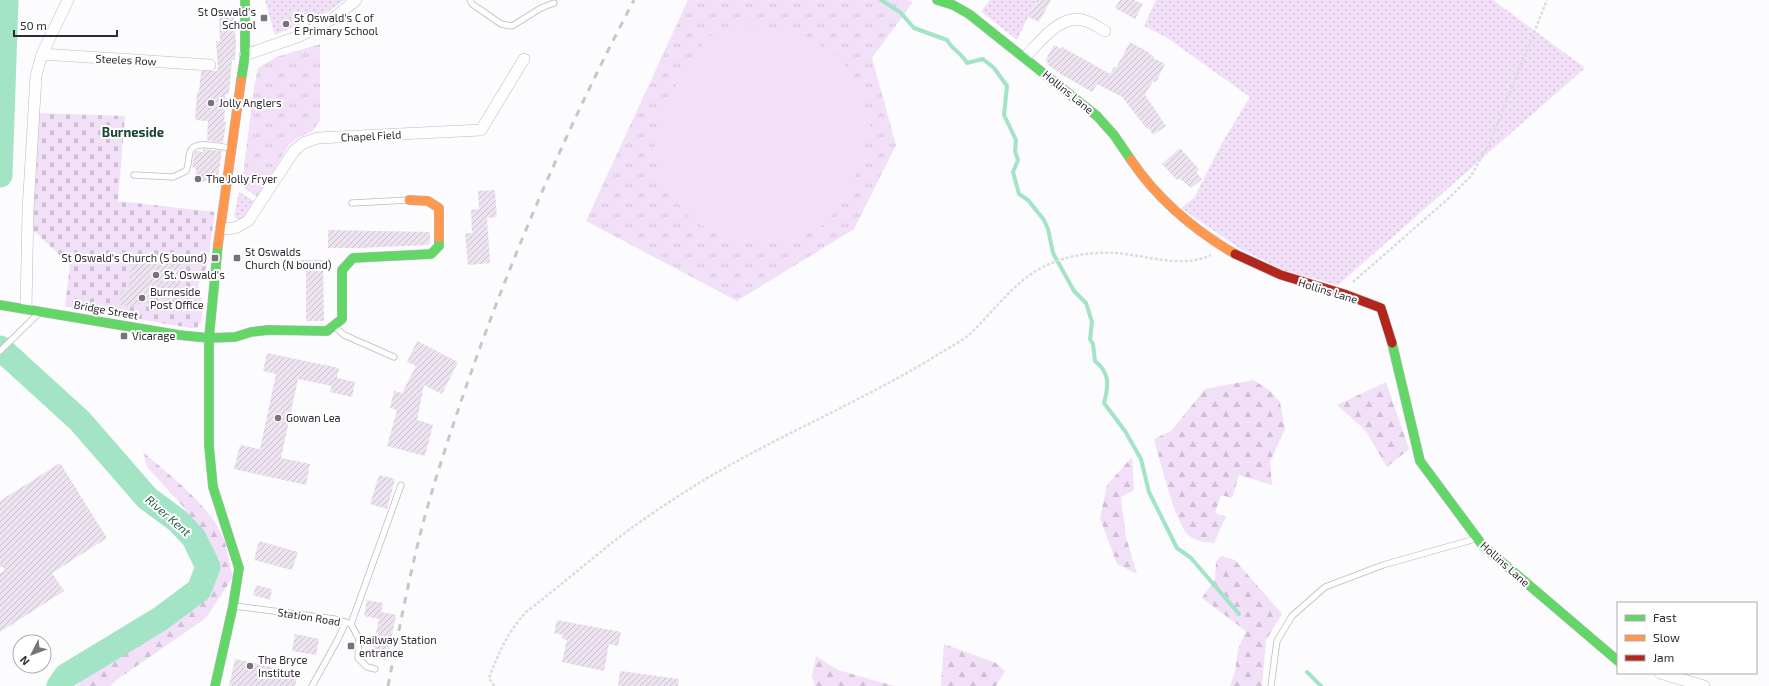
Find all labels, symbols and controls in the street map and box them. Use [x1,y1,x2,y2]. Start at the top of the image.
place label: St Oswald's School [198,5,257,31]
place label: St Oswald's C of E Primary School [294,11,379,37]
scale bar [14,12,117,38]
marker: St Oswald's School [259,13,269,23]
text: 50 m [20,18,47,32]
marker: St Oswald's C of E Primary School [281,19,291,29]
street label: Steeles Row [95,51,157,68]
street label: Hollins Lane [1040,67,1096,116]
place label: Jolly Anglers [219,96,282,109]
marker: Jolly Anglers [206,98,216,108]
district label: Burneside [102,124,164,140]
street label: Chapel Field [340,127,402,144]
place label: The Jolly Fryer [206,172,278,185]
marker: The Jolly Fryer [193,174,203,184]
place label: St Oswalds Church (N bound) [245,245,332,271]
place label: St Oswald's Church (S bound) [61,251,207,264]
marker: St Oswald's Church (S bound) [210,253,220,263]
marker: St Oswalds Church (N bound) [232,253,242,263]
place label: St. Oswald's [164,268,225,281]
marker: St. Oswald's [151,270,161,280]
street label: Hollins Lane [1297,275,1359,306]
place label: Burneside Post Office [150,285,204,311]
marker: Burneside Post Office [137,293,147,303]
street label: Bridge Street [73,297,139,322]
place label: Vicarage [132,329,175,342]
marker: Vicarage [119,331,129,341]
place label: Gowan Lea [286,411,341,424]
marker: Gowan Lea [273,413,283,423]
water label: River Kent [143,492,194,539]
street label: Hollins Lane [1478,538,1533,589]
legend [1617,602,1757,674]
street label: Station Road [277,605,342,628]
text: Fast [1653,610,1677,624]
text: Slow [1653,630,1680,644]
place label: Railway Station entrance [359,633,437,659]
north arrow [12,634,52,674]
marker: Railway Station entrance [346,641,356,651]
text: Jam [1653,650,1674,664]
place label: The Bryce Institute [258,653,307,679]
text: N [17,654,32,668]
marker: The Bryce Institute [245,661,255,671]

